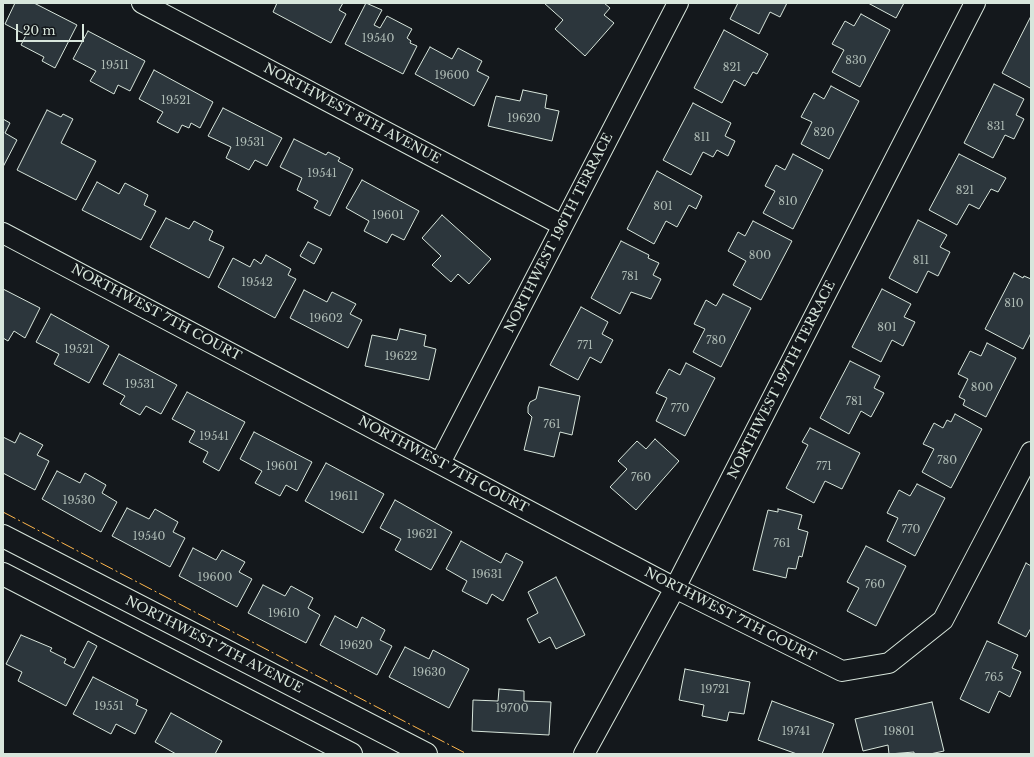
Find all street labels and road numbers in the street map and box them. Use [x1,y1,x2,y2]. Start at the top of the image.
street label: NORTHWEST 8TH AVENUE [261,61,443,167]
street label: NORTHWEST 196TH TERRACE [502,131,616,335]
street label: NORTHWEST 7TH COURT [68,261,244,365]
street label: NORTHWEST 197TH TERRACE [725,278,839,482]
street label: NORTHWEST 7TH COURT [355,413,531,517]
street label: NORTHWEST 7TH COURT [642,565,818,665]
street label: NORTHWEST 7TH AVENUE [123,593,305,697]

